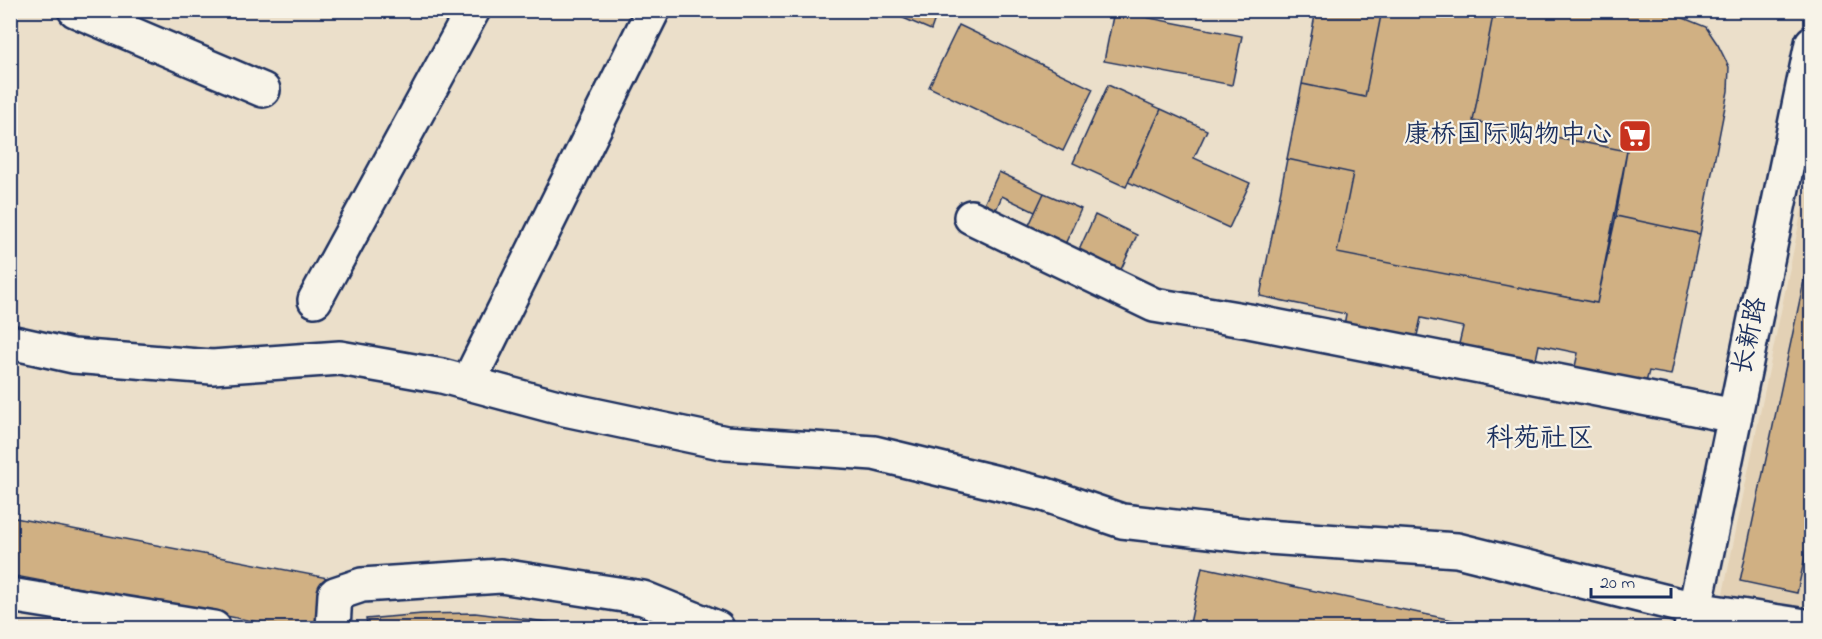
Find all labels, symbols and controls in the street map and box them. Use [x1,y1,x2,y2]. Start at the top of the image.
place label: 康桥国际购物中心 [1404,117,1612,155]
supermarket icon: 康桥国际购物中心 [1617,118,1653,154]
street label: 长新路 [1724,294,1778,378]
district label: 科苑社区 [1486,420,1594,459]
scale bar [1591,561,1670,599]
text: 20 m [1600,571,1635,597]

